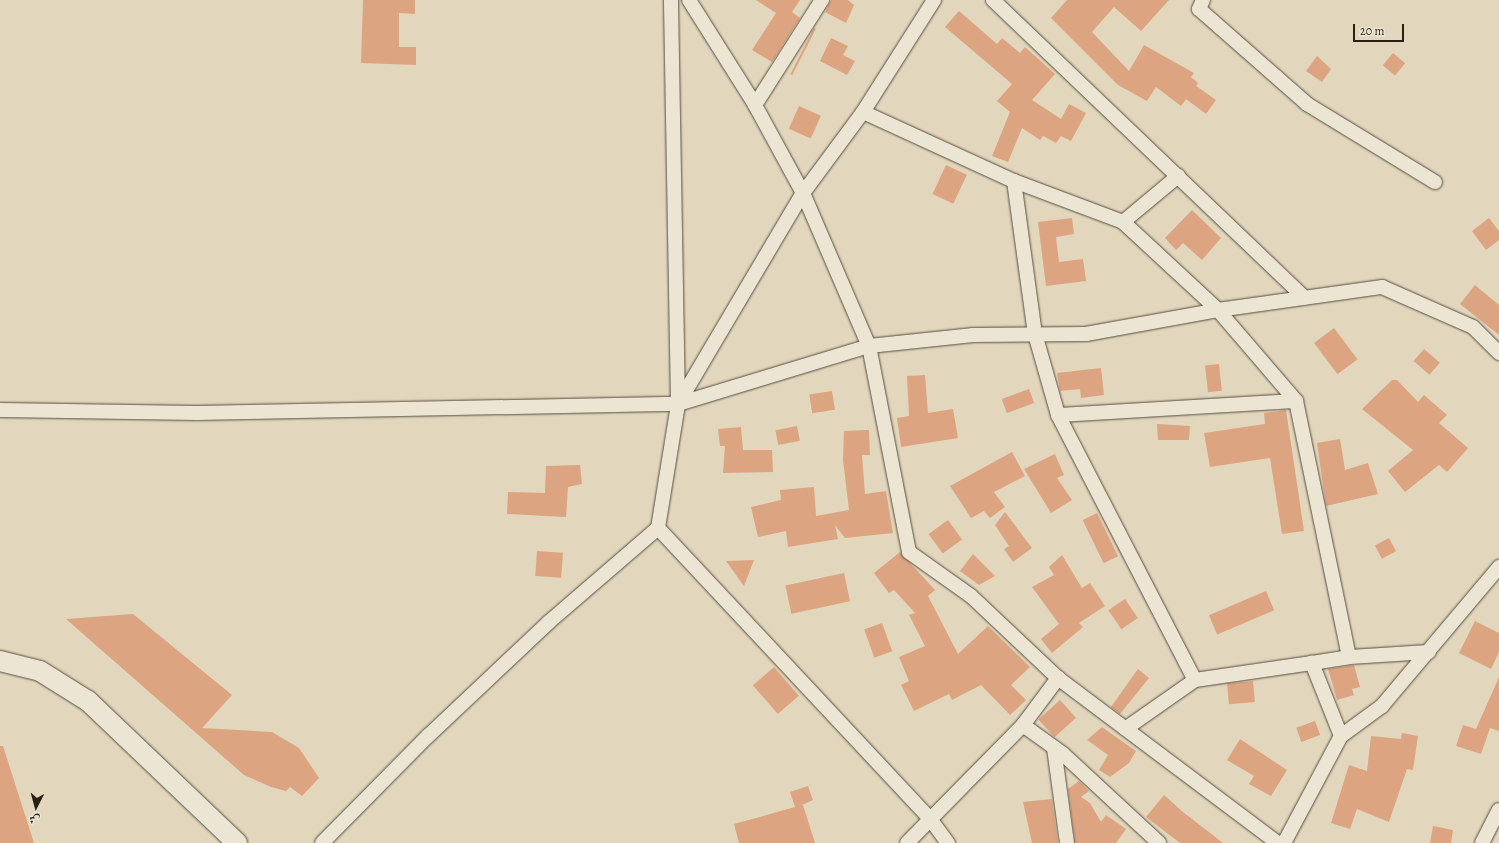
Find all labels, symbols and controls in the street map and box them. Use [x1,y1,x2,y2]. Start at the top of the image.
scale bar [1355,16,1406,42]
text: 20 m [1360,23,1384,39]
north arrow [16,787,56,827]
text: ش [28,811,41,827]

